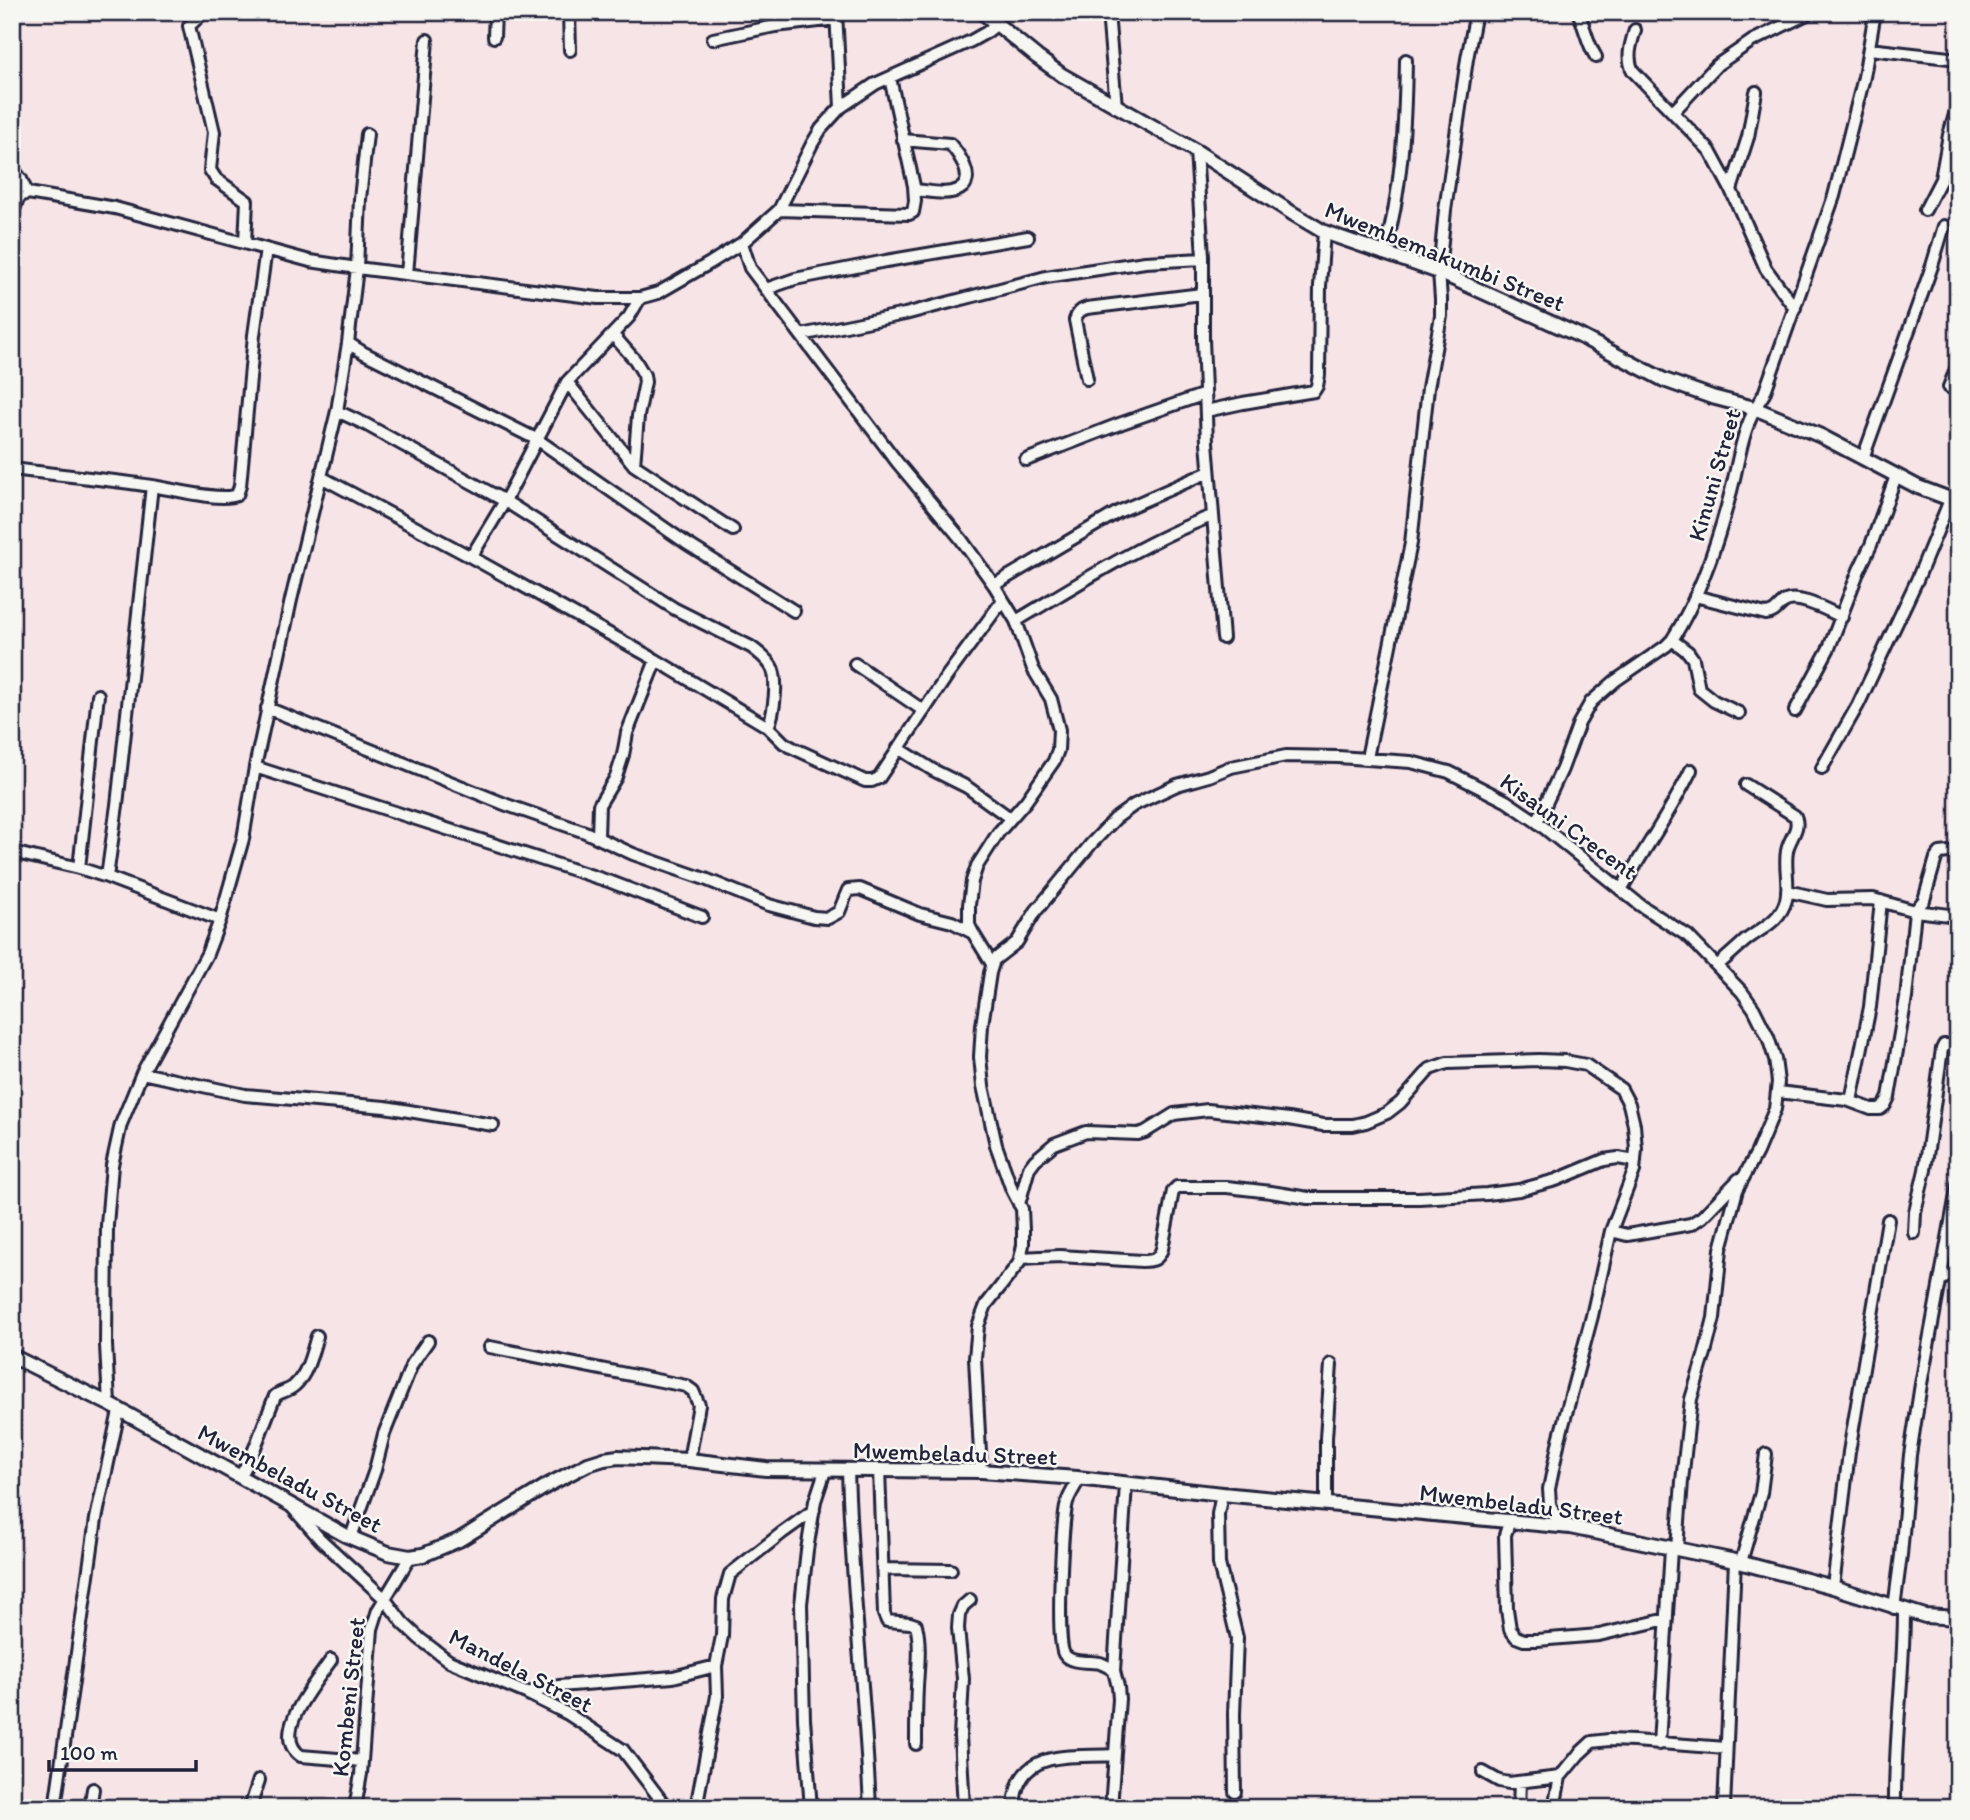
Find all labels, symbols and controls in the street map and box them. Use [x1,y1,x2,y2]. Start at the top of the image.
street label: Mwembemakumbi Street [1321,195,1569,317]
street label: Kinuni Street [1681,405,1747,545]
street label: Kisauni Crecent [1495,766,1643,886]
street label: Mwembeladu Street [193,1417,387,1539]
street label: Mwembeladu Street [852,1435,1058,1471]
street label: Mwembeladu Street [1418,1477,1624,1531]
street label: Kombeni Street [325,1616,371,1778]
street label: Mandela Street [444,1621,598,1719]
scale bar [49,1729,196,1773]
text: 100 m [60,1740,118,1765]

